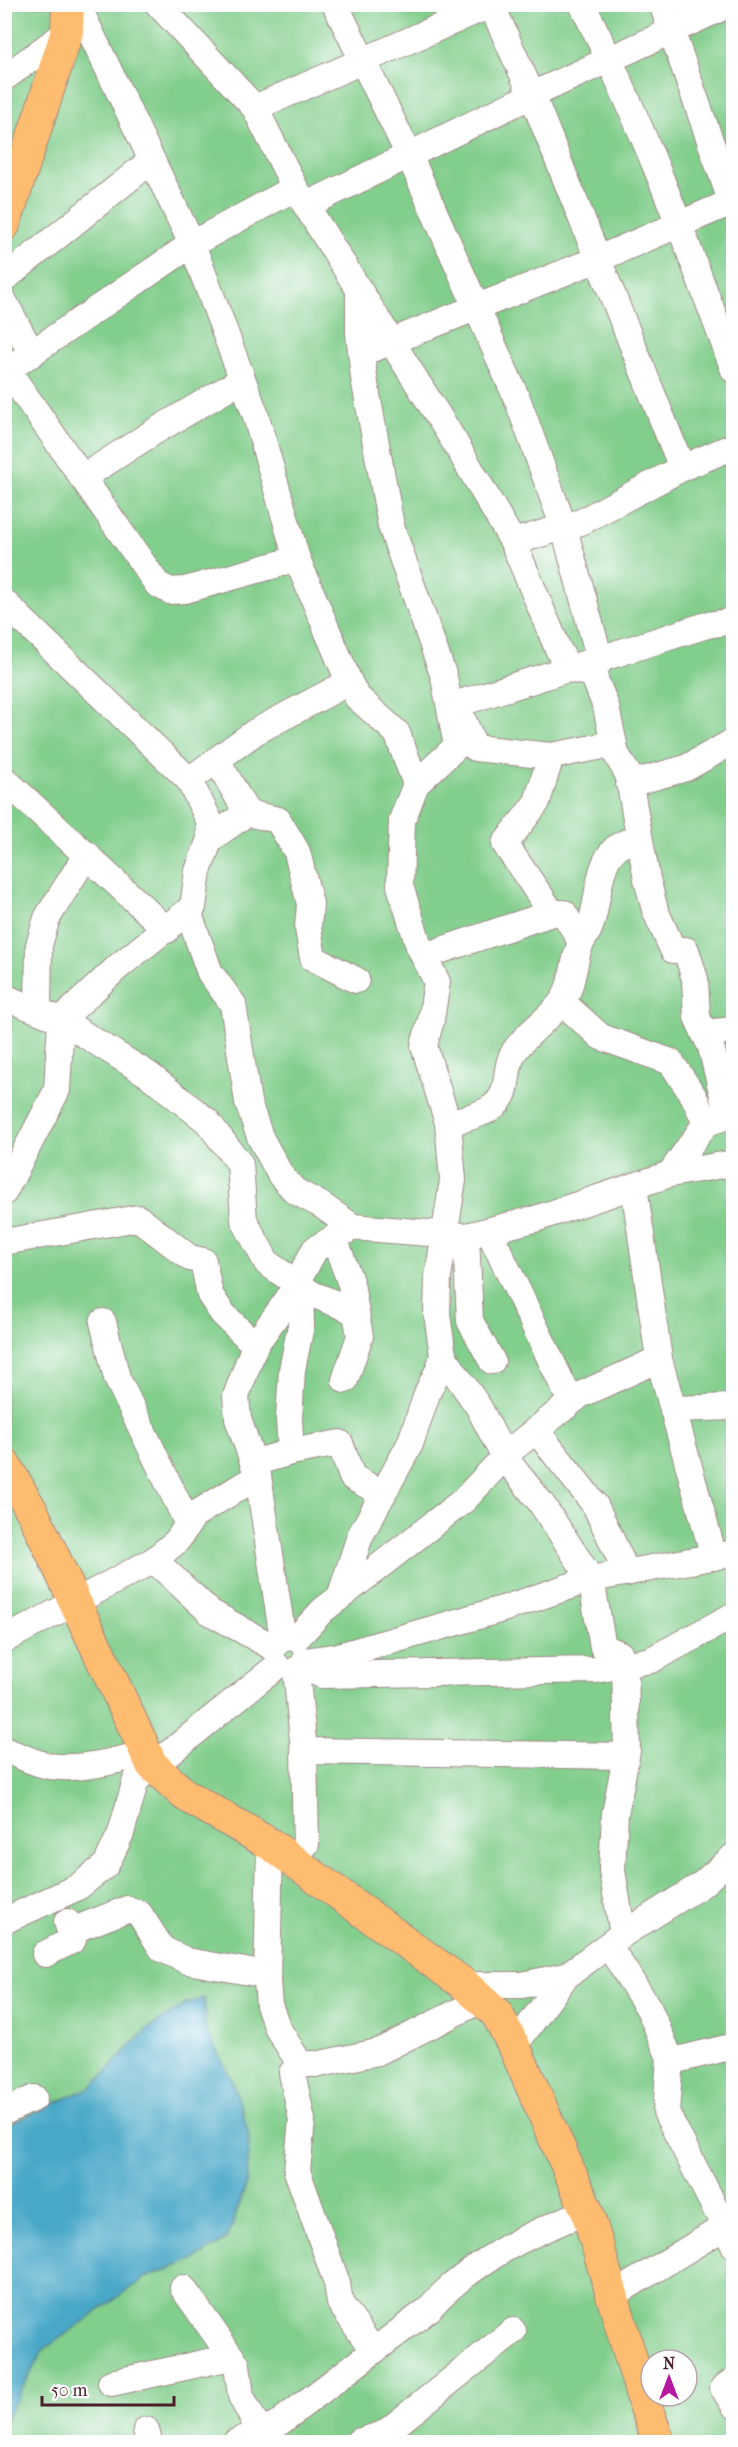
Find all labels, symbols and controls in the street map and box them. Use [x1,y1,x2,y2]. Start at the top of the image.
north arrow [639,2348,699,2408]
text: N [663,2354,676,2373]
scale bar [42,2369,174,2407]
text: 50 m [51,2380,88,2401]

